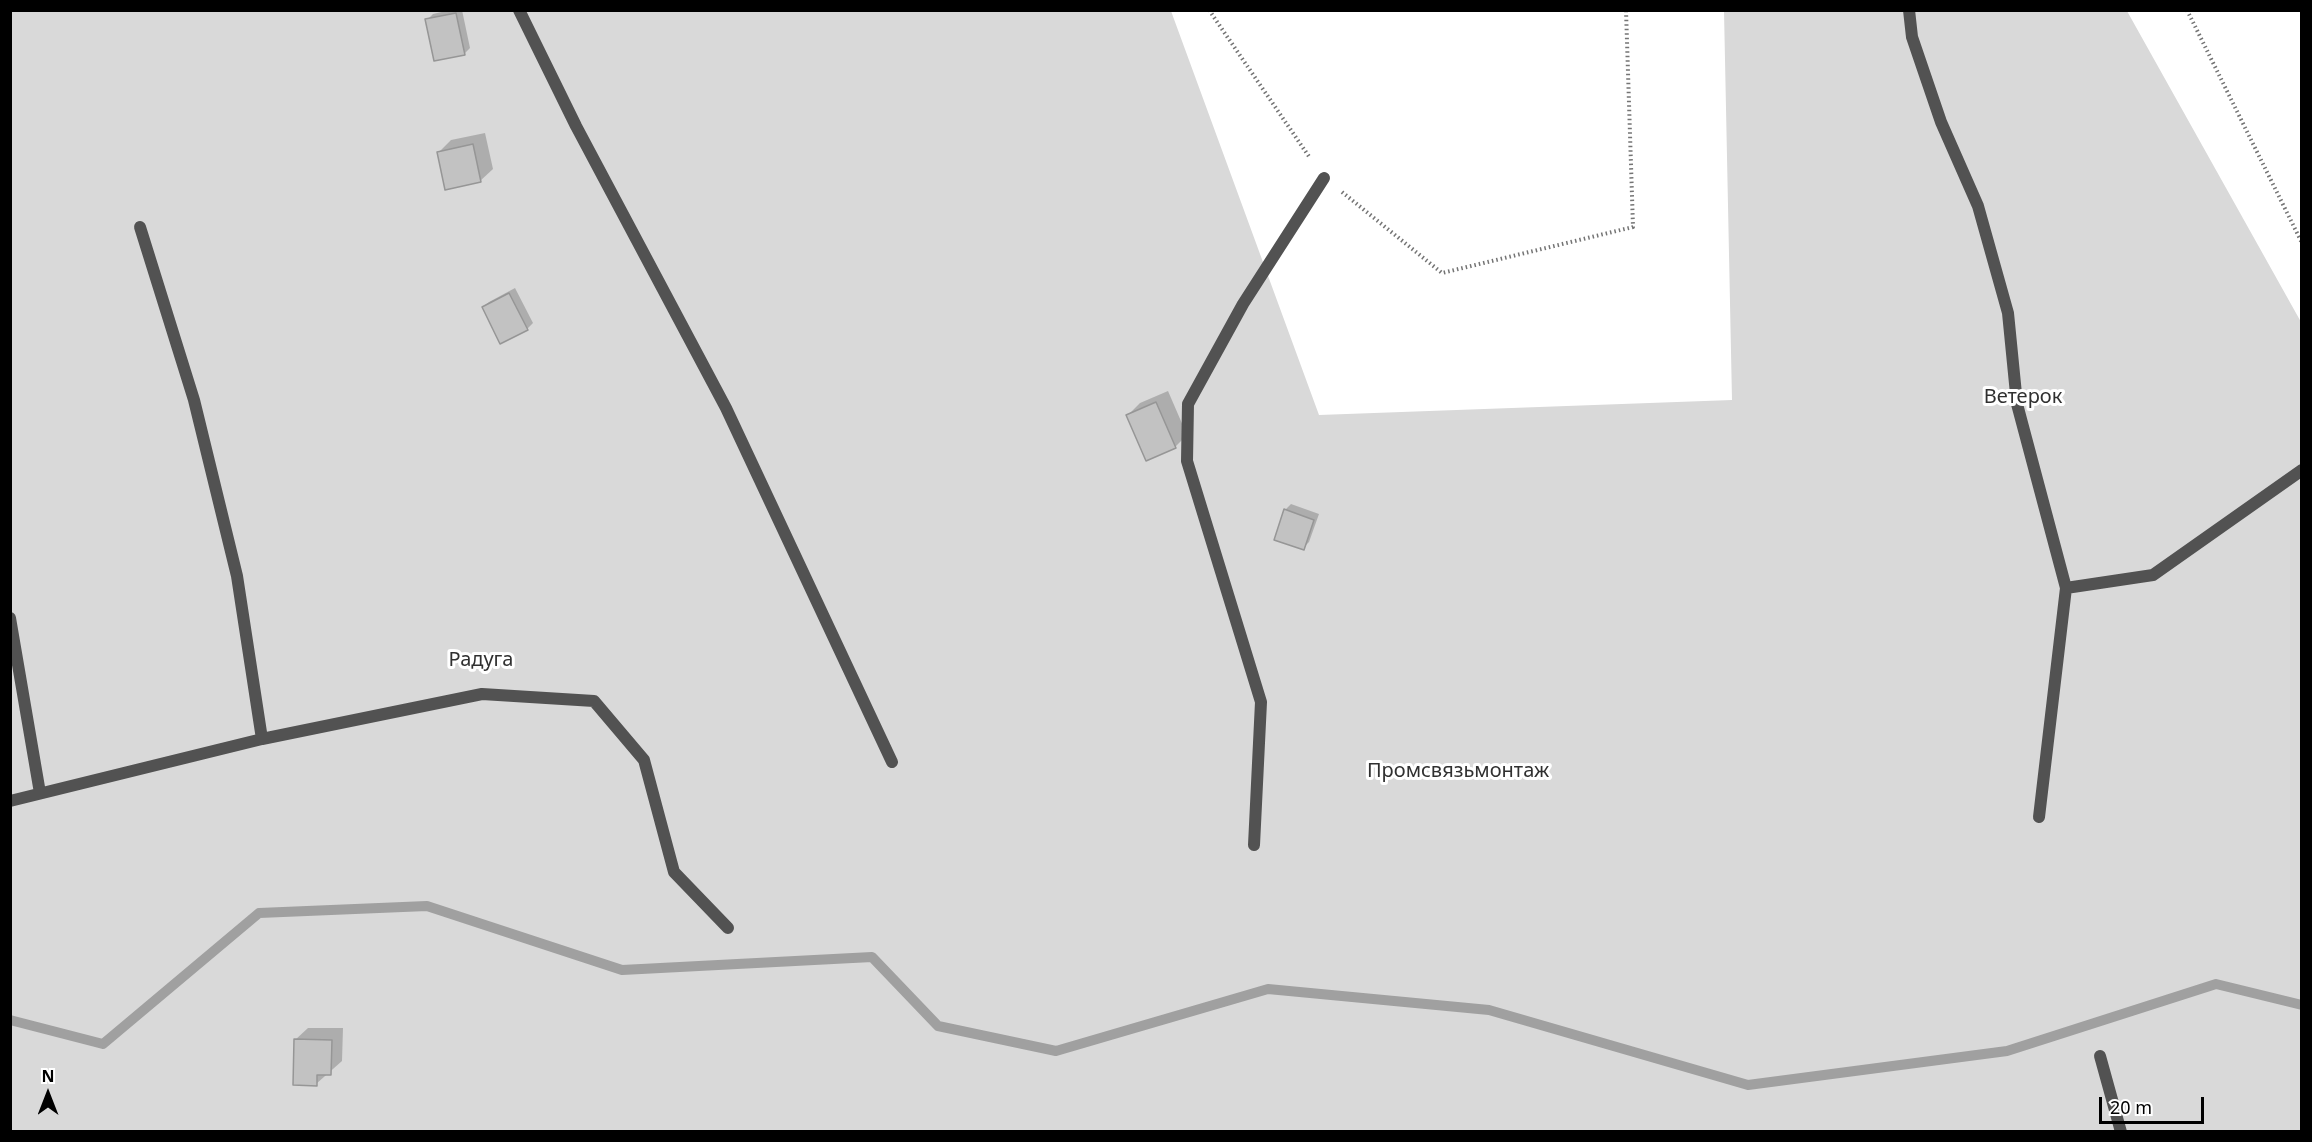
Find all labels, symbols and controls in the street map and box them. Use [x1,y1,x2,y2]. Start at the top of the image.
park label: Ветерок [1984,385,2062,409]
park label: Радуга [449,648,513,672]
park label: Промсвязьмонтаж [1367,759,1549,783]
north arrow [18,1064,78,1124]
text: N [41,1065,55,1087]
scale bar [2102,1085,2207,1123]
text: 20 m [2110,1095,2152,1119]

